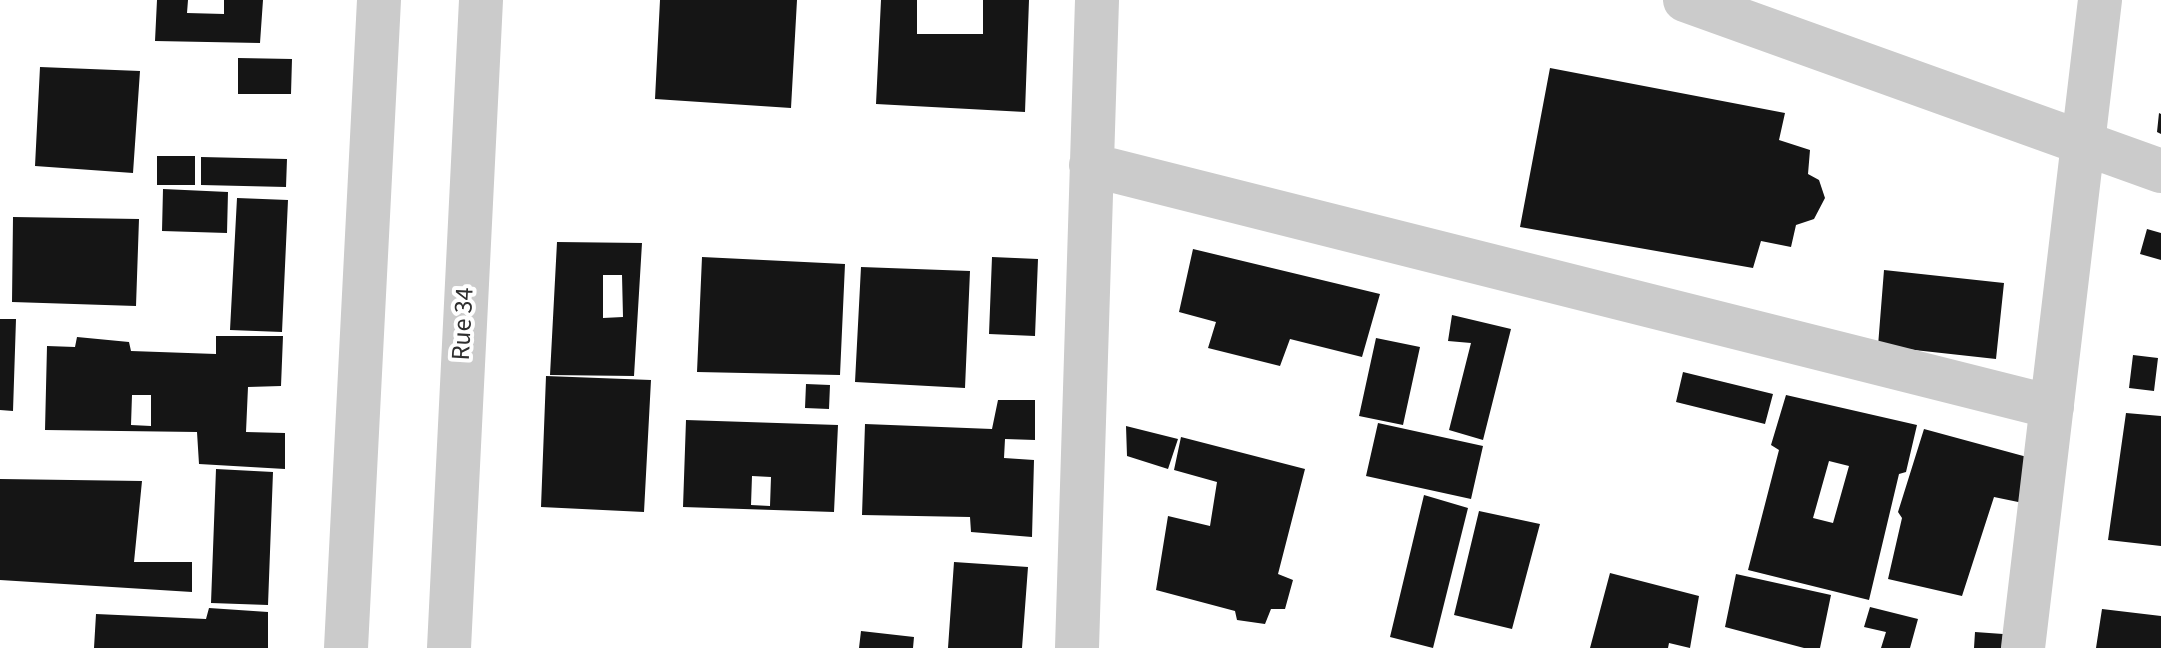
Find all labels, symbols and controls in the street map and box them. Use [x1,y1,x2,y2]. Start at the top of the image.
street label: Rue 34 [448,287,482,361]

